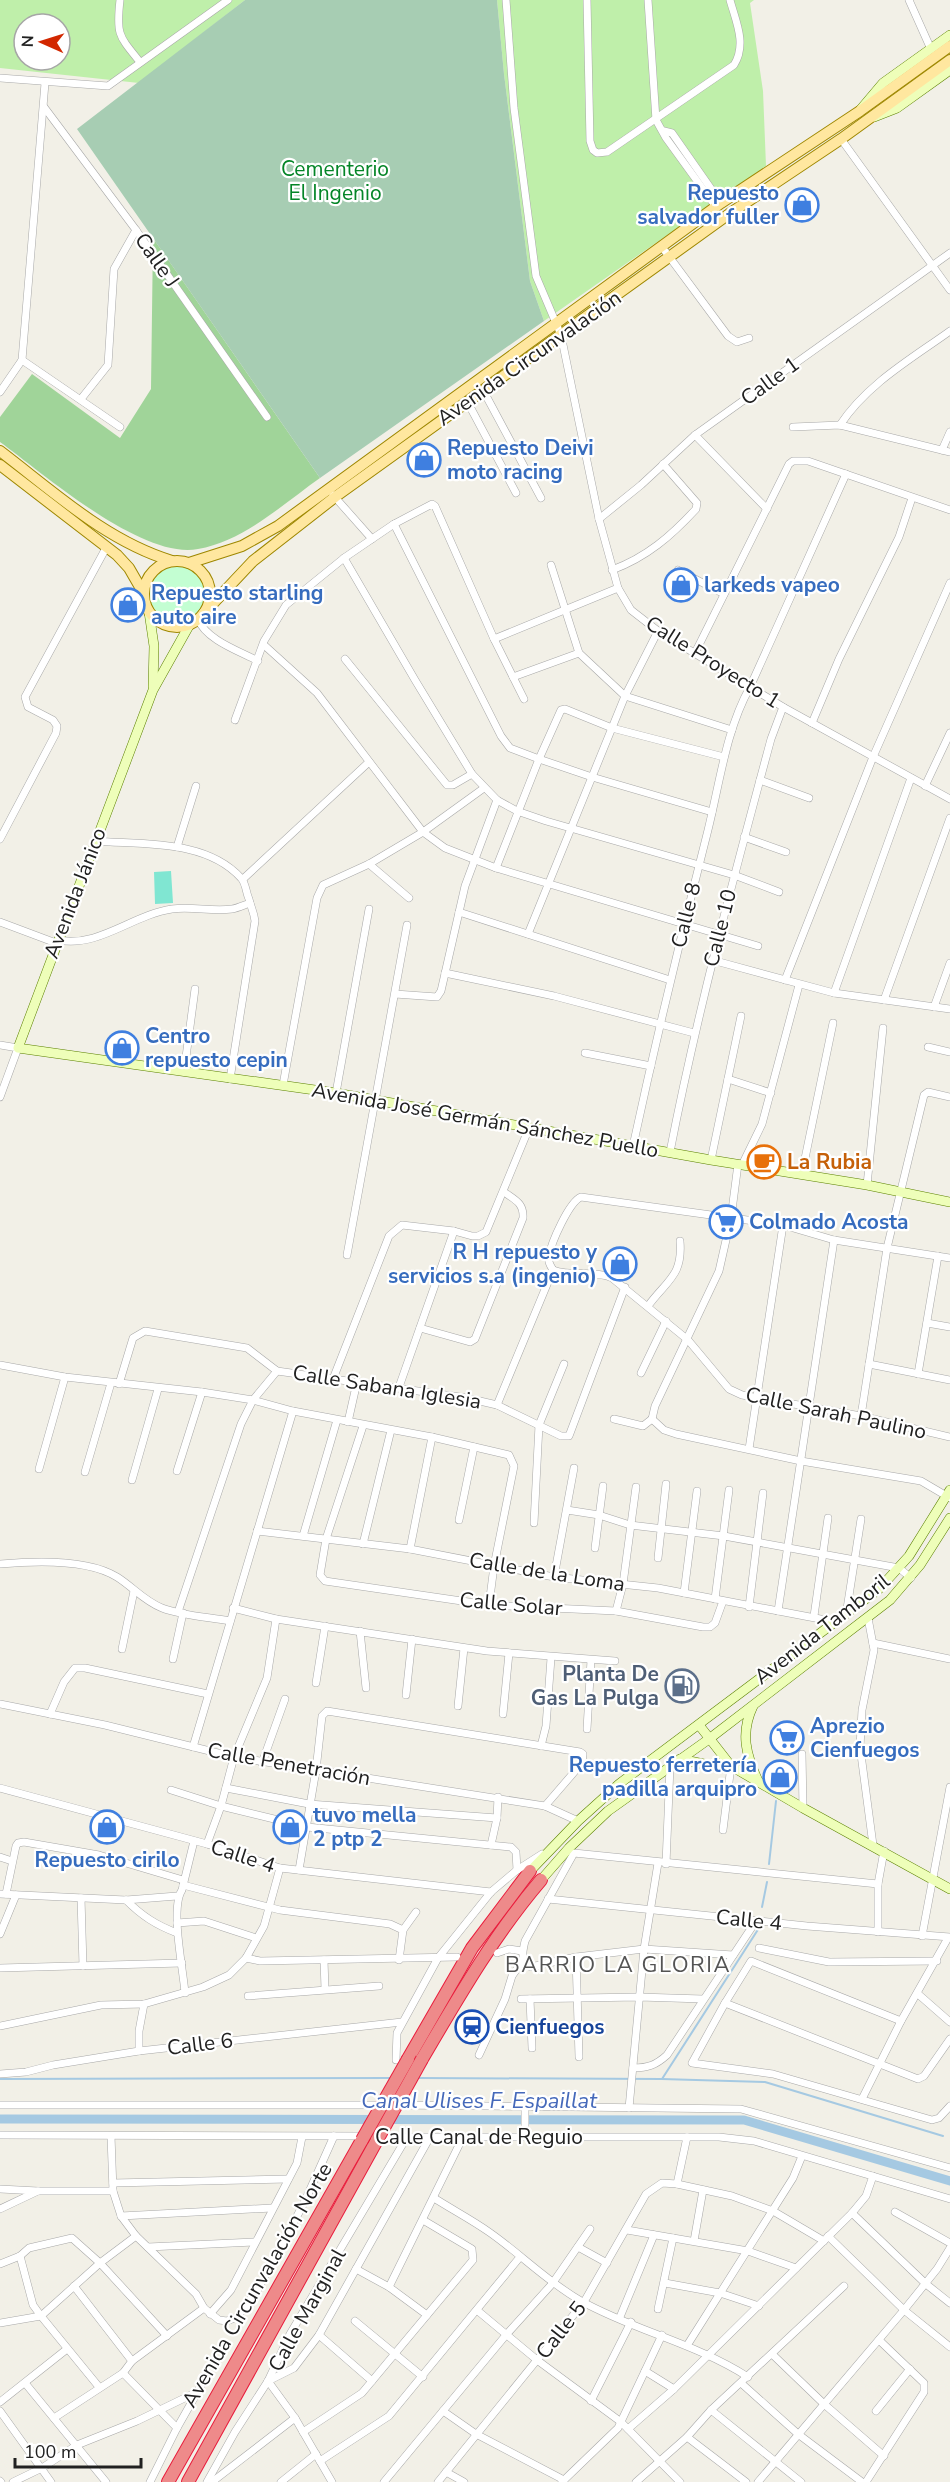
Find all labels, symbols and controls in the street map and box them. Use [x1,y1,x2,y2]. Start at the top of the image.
north arrow [12,12,72,72]
text: N [17,35,39,48]
park label: Cementerio El Ingenio [281,155,389,207]
place label: Repuesto salvador fuller [637,179,780,231]
shop icon: Repuesto salvador fuller [784,187,820,223]
street label: Calle J [128,227,186,293]
street label: Avenida Circunvalación [431,284,627,432]
street label: Calle 1 [735,350,805,412]
place label: Repuesto Deivi moto racing [447,434,594,486]
shop icon: Repuesto Deivi moto racing [406,442,442,478]
shop icon: larkeds vapeo [663,567,699,603]
place label: larkeds vapeo [704,571,840,599]
place label: Repuesto starling auto aire [151,579,323,631]
shop icon: Repuesto starling auto aire [110,587,146,623]
street label: Calle Proyecto 1 [640,609,786,715]
street label: Avenida Jánico [37,824,113,962]
street label: Calle 8 [664,879,708,951]
street label: Calle 10 [697,886,743,970]
place label: Centro repuesto cepin [145,1022,288,1074]
shop icon: Centro repuesto cepin [104,1030,140,1066]
street label: Avenida José Germán Sánchez Puello [309,1076,661,1164]
cafe icon: La Rubia [746,1144,782,1180]
place label: La Rubia [787,1148,872,1176]
supermarket icon: Colmado Acosta [708,1204,744,1240]
place label: Colmado Acosta [749,1208,909,1236]
place label: R H repuesto y servicios s.a (ingenio) [388,1238,598,1290]
shop icon: R H repuesto y servicios s.a (ingenio) [602,1246,638,1282]
street label: Calle Sabana Iglesia [291,1358,483,1416]
street label: Calle Sarah Paulino [743,1380,929,1446]
street label: Calle de la Loma [467,1546,627,1598]
street label: Avenida Tamboril [748,1567,896,1691]
street label: Calle Solar [458,1586,564,1622]
place label: Planta De Gas La Pulga [531,1660,659,1712]
fuel station icon: Planta De Gas La Pulga [664,1668,700,1704]
place label: Aprezio Cienfuegos [810,1712,920,1764]
supermarket icon: Aprezio Cienfuegos [769,1720,805,1756]
street label: Calle Penetración [205,1736,373,1792]
place label: Repuesto ferretería padilla arquipro [569,1751,757,1803]
shop icon: Repuesto ferretería padilla arquipro [762,1759,798,1795]
place label: tuvo mella 2 ptp 2 [313,1801,417,1853]
shop icon: Repuesto cirilo [89,1809,125,1845]
shop icon: tuvo mella 2 ptp 2 [272,1809,308,1845]
street label: Calle 4 [207,1832,279,1880]
place label: Repuesto cirilo [34,1846,180,1874]
street label: Calle 4 [715,1903,783,1937]
district label: BARRIO LA GLORIA [505,1950,731,1980]
station icon: Cienfuegos [454,2009,490,2045]
place label: Cienfuegos [495,2013,605,2041]
street label: Calle 6 [165,2026,235,2062]
water label: Canal Ulises F. Espaillat [361,2086,598,2116]
street label: Calle Canal de Reguio [375,2123,583,2151]
street label: Avenida Circunvalación Norte [175,2158,339,2412]
street label: Calle Marginal [262,2243,353,2377]
street label: Calle 5 [530,2295,592,2365]
scale bar [15,2431,141,2469]
text: 100 m [24,2440,76,2464]

